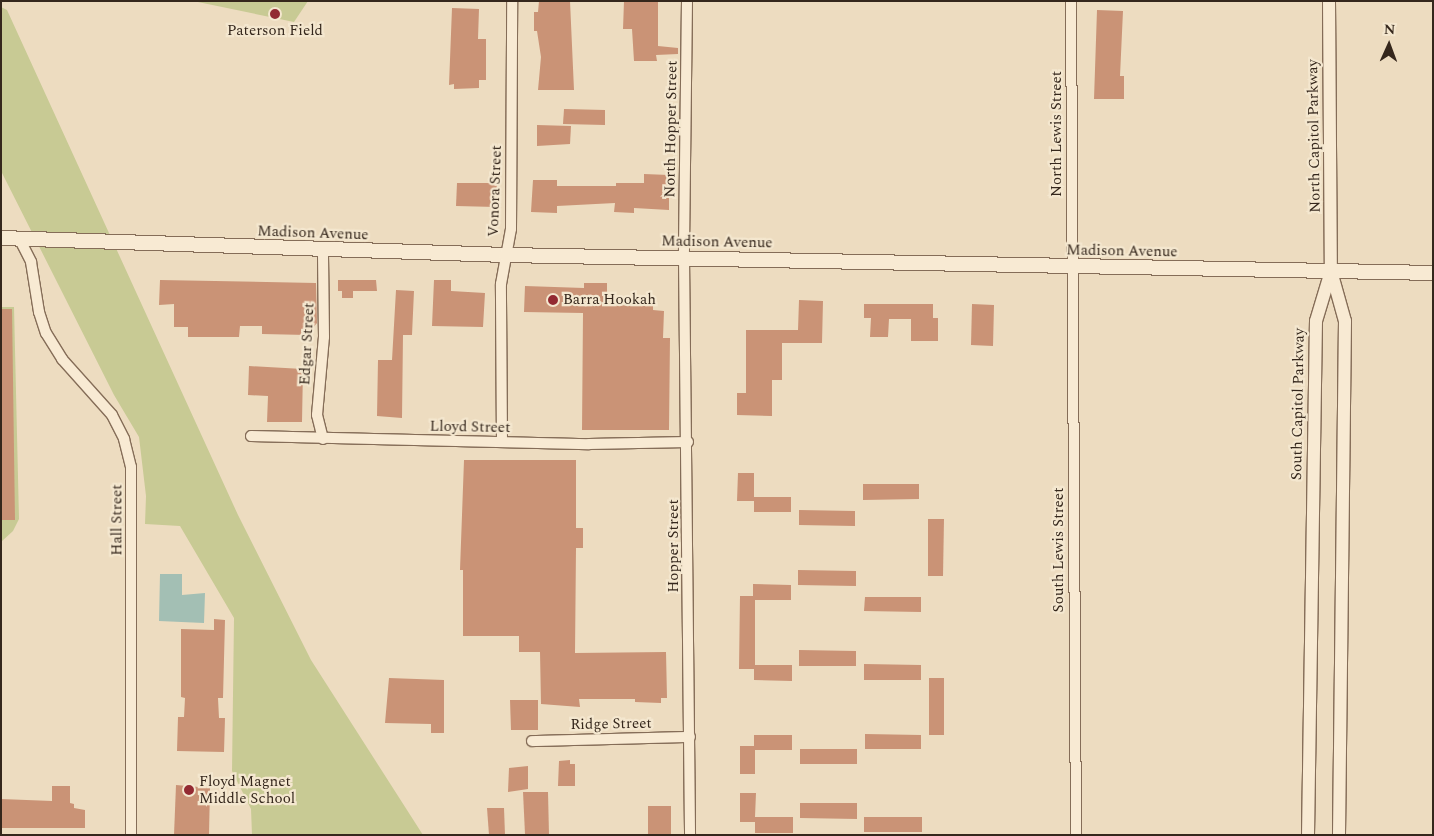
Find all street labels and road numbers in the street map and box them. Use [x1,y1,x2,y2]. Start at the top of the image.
street label: North Capitol Parkway [1304,59,1324,213]
street label: North Hopper Street [661,60,681,198]
street label: North Lewis Street [1048,71,1066,197]
street label: Vonora Street [484,145,506,237]
street label: Madison Avenue [257,222,369,244]
street label: Madison Avenue [661,232,773,252]
street label: Madison Avenue [1066,241,1178,261]
street label: Edgar Street [296,302,318,386]
street label: South Capitol Parkway [1288,328,1308,480]
street label: Lloyd Street [430,417,510,437]
street label: Hall Street [108,484,126,556]
street label: South Lewis Street [1050,488,1068,612]
street label: Hopper Street [665,499,683,593]
street label: Ridge Street [570,714,652,734]

